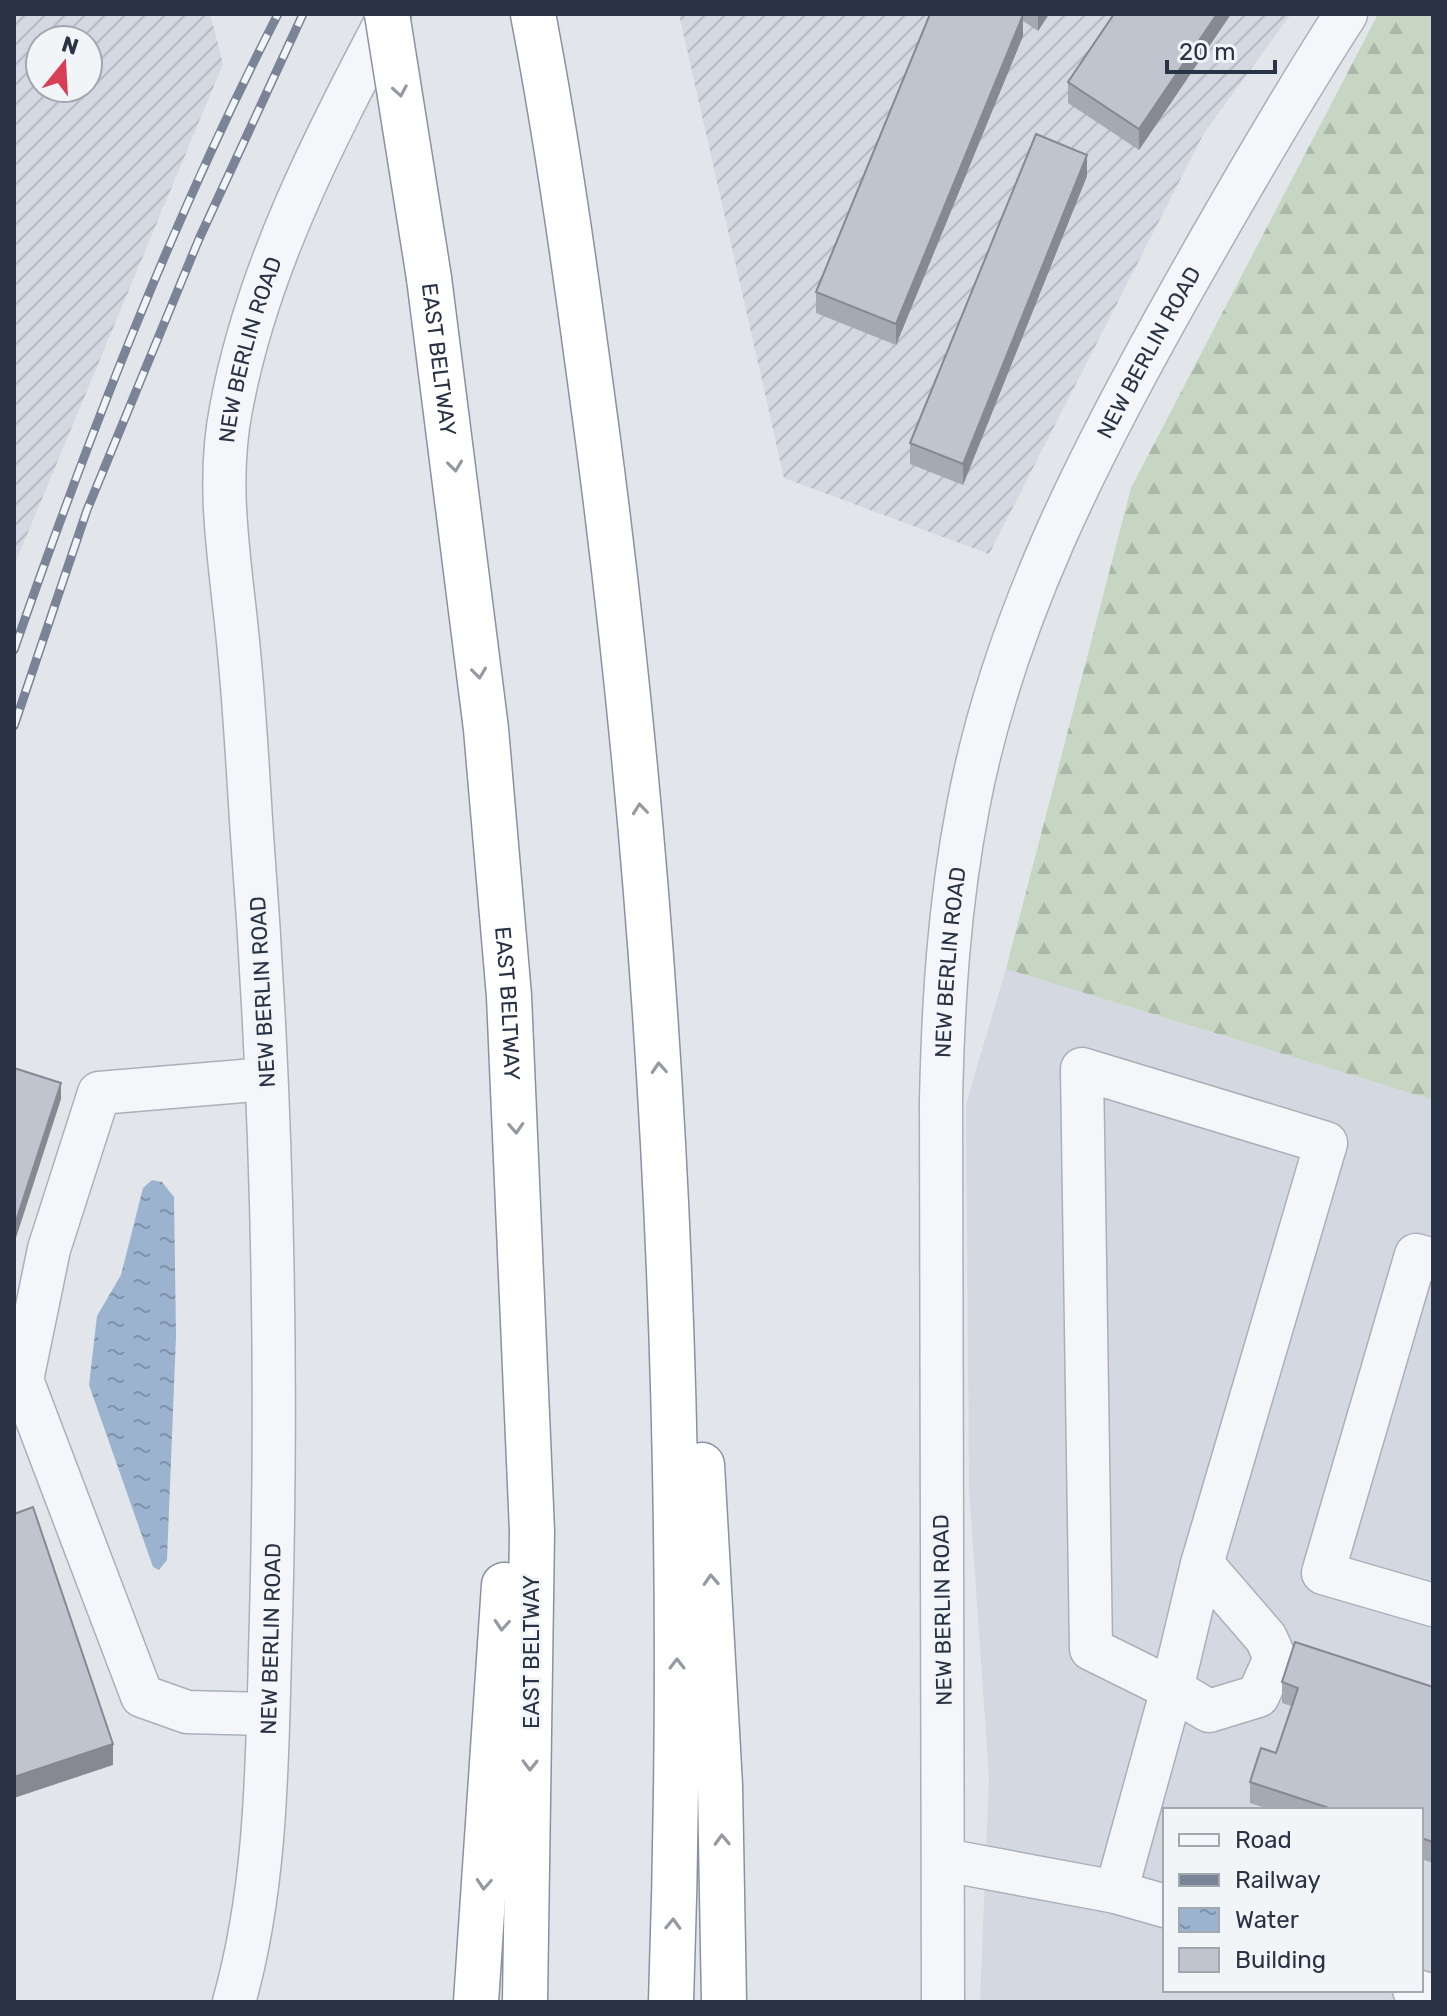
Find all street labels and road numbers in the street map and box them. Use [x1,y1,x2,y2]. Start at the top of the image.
street label: NEW BERLIN ROAD [213,253,288,444]
street label: NEW BERLIN ROAD [1091,262,1207,443]
street label: EAST BELTWAY [416,281,462,438]
street label: NEW BERLIN ROAD [929,865,972,1058]
street label: NEW BERLIN ROAD [244,896,281,1088]
street label: EAST BELTWAY [489,926,526,1081]
street label: NEW BERLIN ROAD [927,1514,958,1706]
street label: NEW BERLIN ROAD [255,1543,287,1735]
street label: EAST BELTWAY [518,1575,545,1729]

